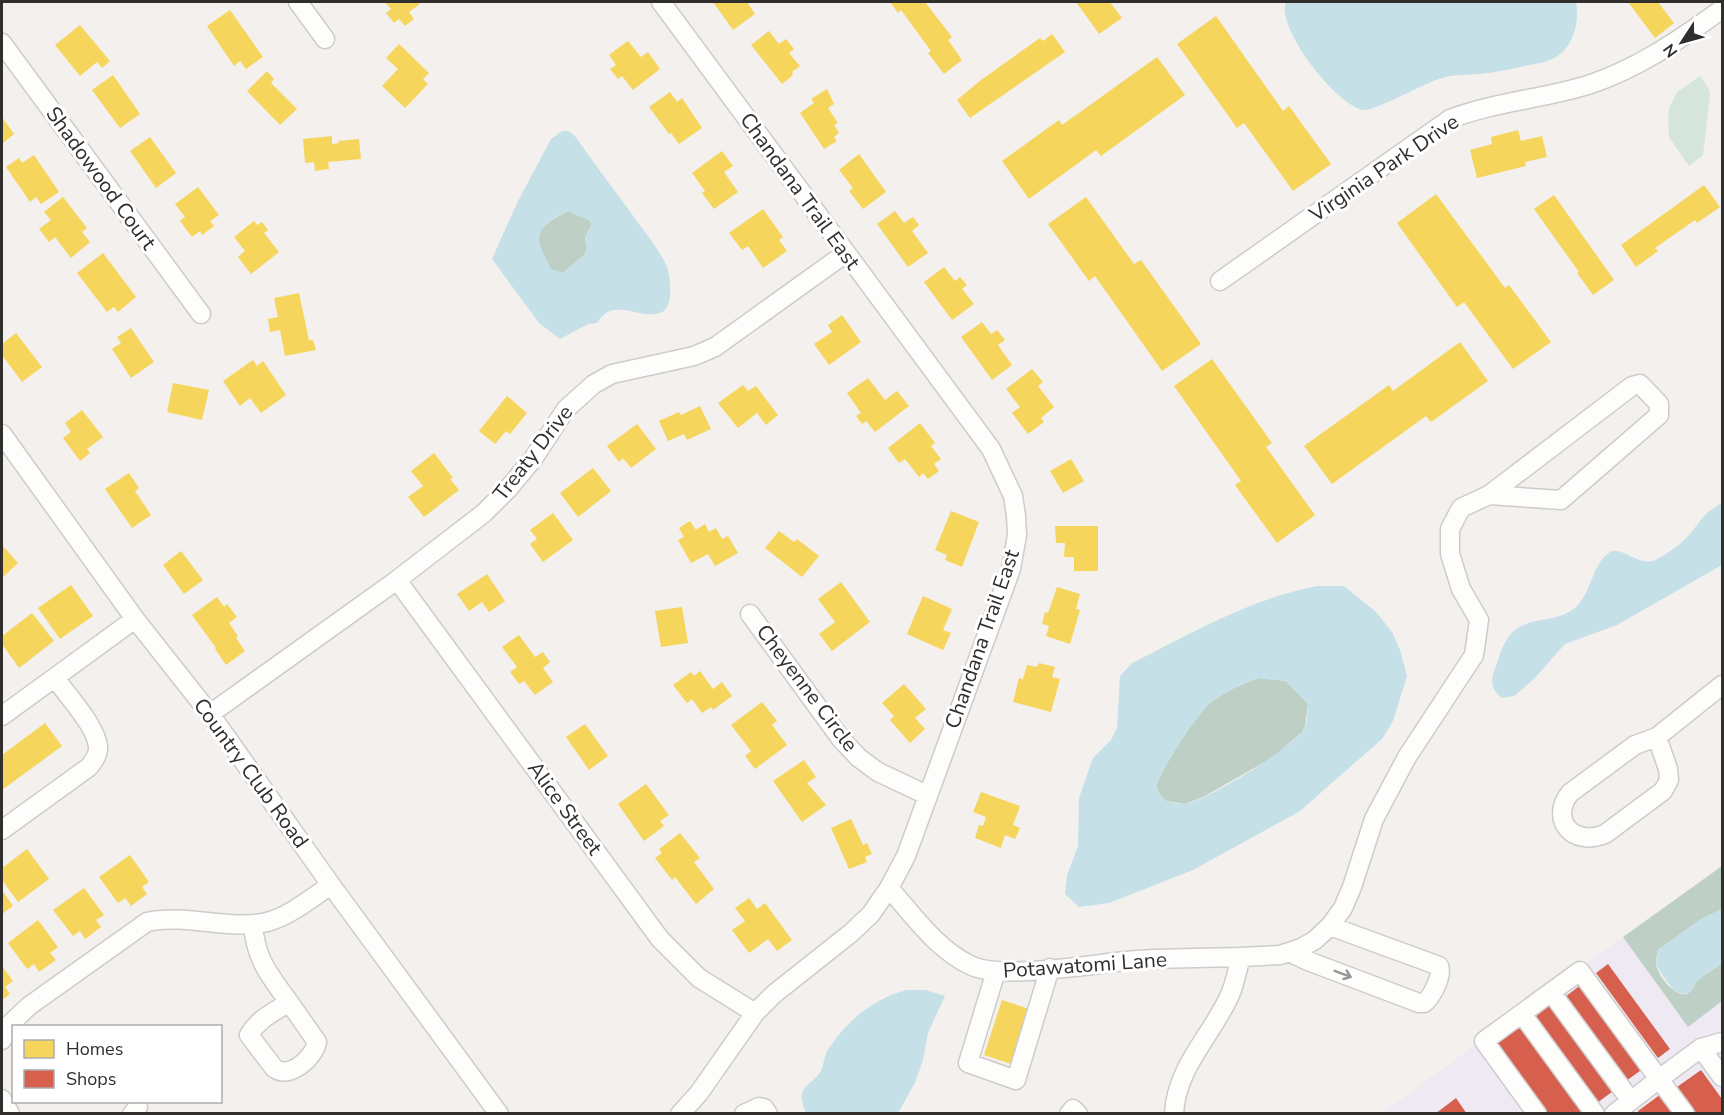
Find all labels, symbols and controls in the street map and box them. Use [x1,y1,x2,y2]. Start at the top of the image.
north arrow [1652,12,1712,72]
text: N [1658,39,1683,62]
street label: Shadowood Court [40,101,163,256]
street label: Chandana Trail East [734,107,867,276]
street label: Virginia Park Drive [1303,108,1464,229]
street label: Treaty Drive [487,399,579,507]
street label: Chandana Trail East [938,545,1026,732]
street label: Cheyenne Circle [750,619,864,757]
street label: Country Club Road [187,692,315,854]
street label: Alice Street [521,755,609,861]
street label: Potawatomi Lane [1002,945,1168,985]
one-way arrow [1334,970,1352,981]
legend [12,1025,222,1103]
text: Homes [66,1037,123,1061]
text: Shops [66,1067,116,1091]

